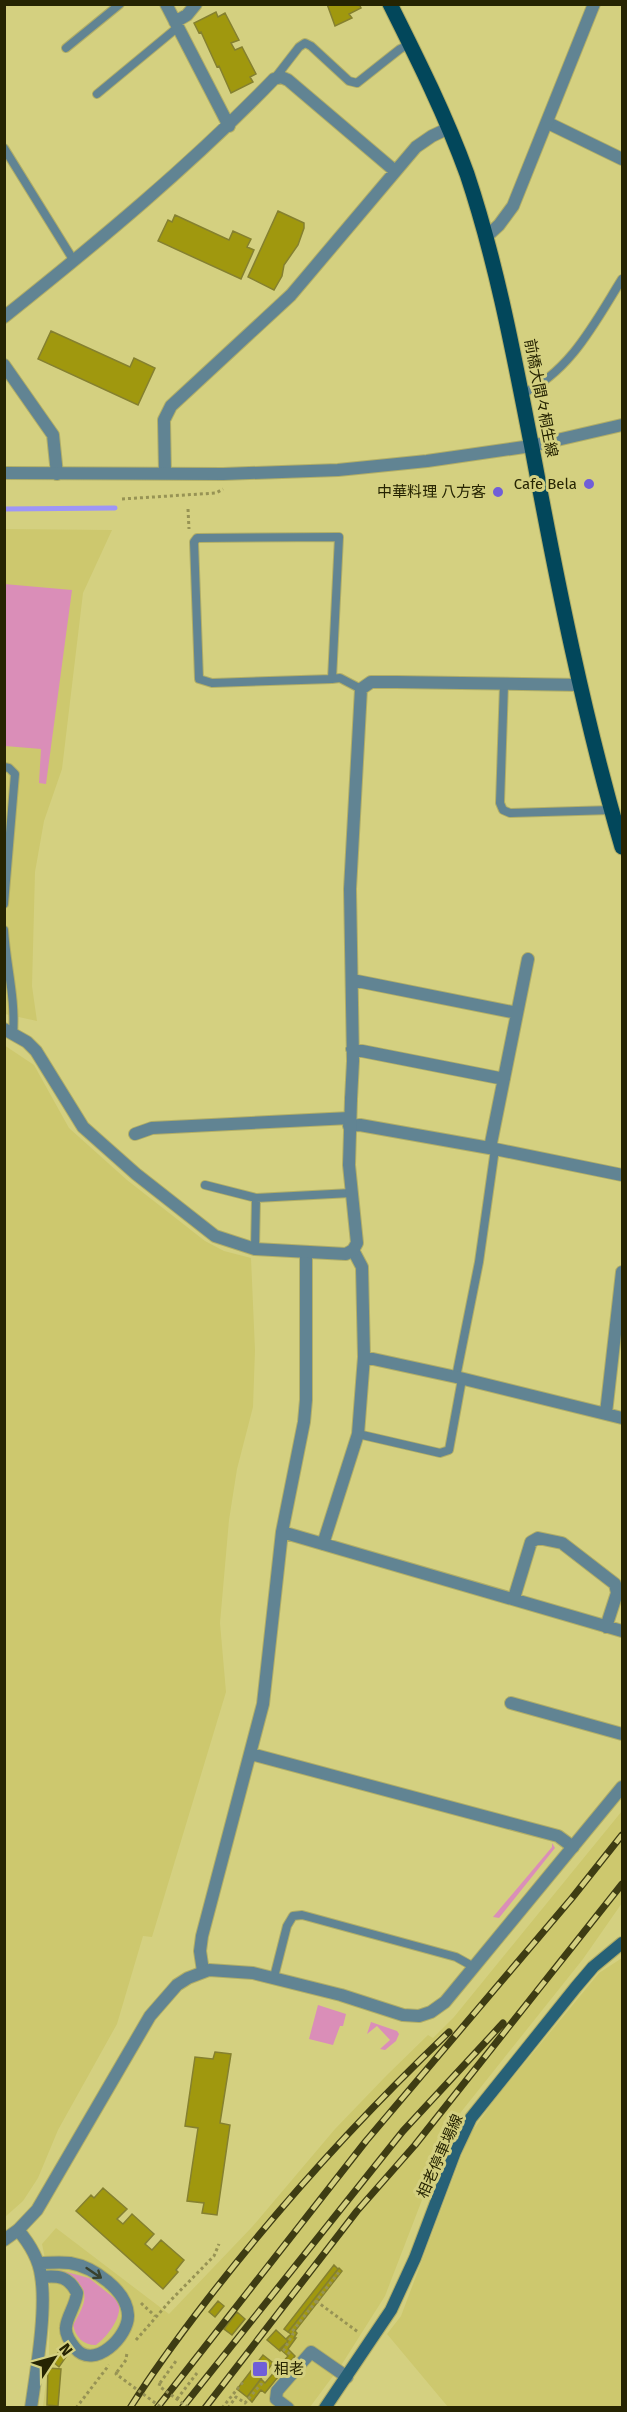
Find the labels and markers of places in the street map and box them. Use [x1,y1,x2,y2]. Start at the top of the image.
place label: Cafe Bela [514,475,577,493]
marker: Cafe Bela [582,477,596,491]
place label: 中華料理 八方客 [377,483,486,501]
marker: 中華料理 八方客 [491,485,505,499]
marker: 相老 [251,2360,269,2378]
place label: 相老 [274,2360,304,2378]

